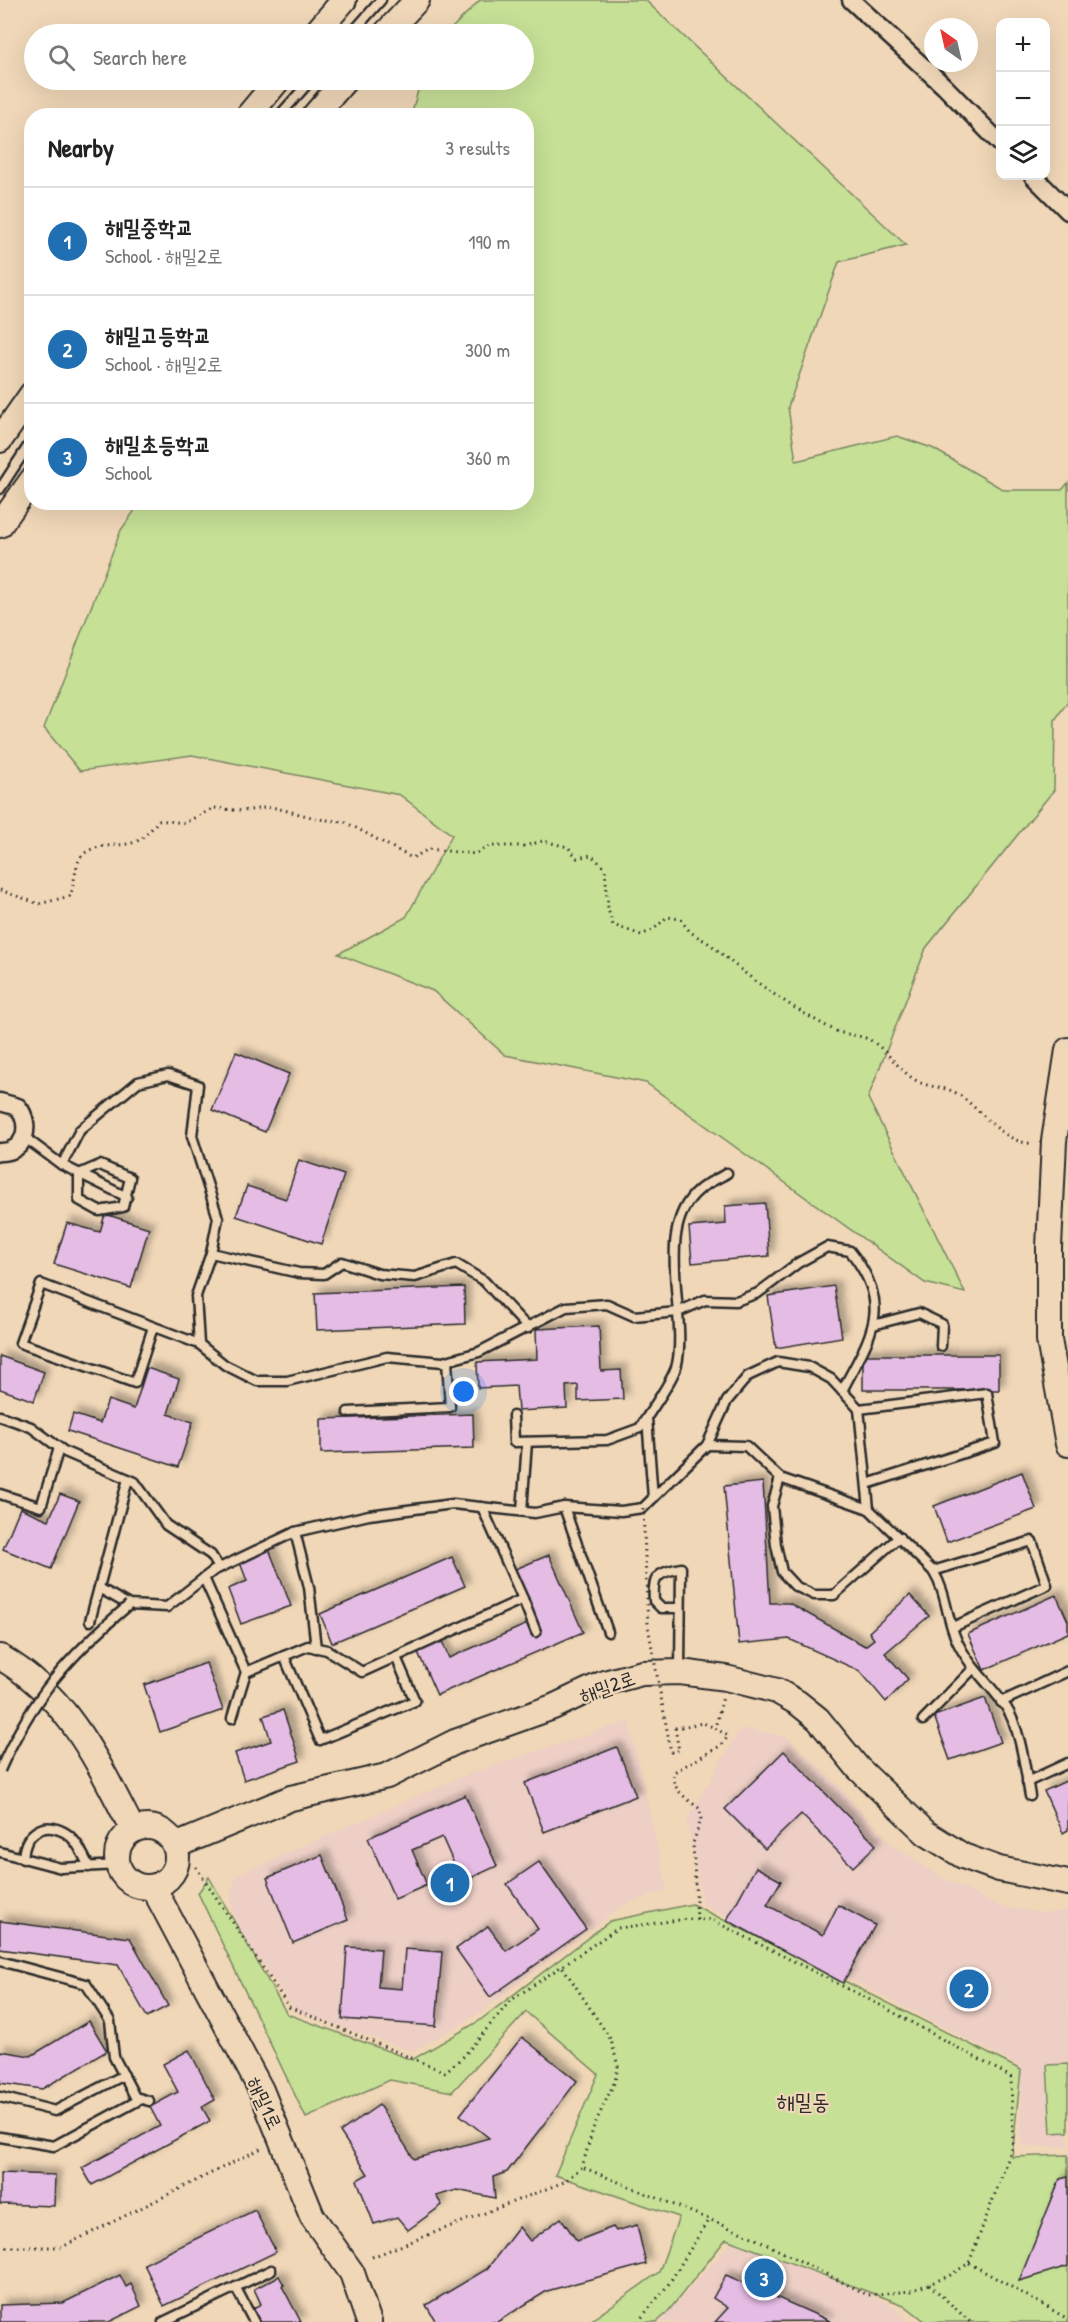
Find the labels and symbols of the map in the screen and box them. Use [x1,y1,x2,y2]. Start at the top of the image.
north arrow [924,18,978,72]
your location [449,1377,478,1406]
street label: 해밀2로 [575,1663,639,1709]
pin: 1 [430,1860,470,1906]
pin: 2 [950,1966,988,2012]
street label: 해밀1로 [241,2072,289,2134]
district label: 해밀동 [776,2086,830,2116]
pin: 3 [744,2256,783,2300]

